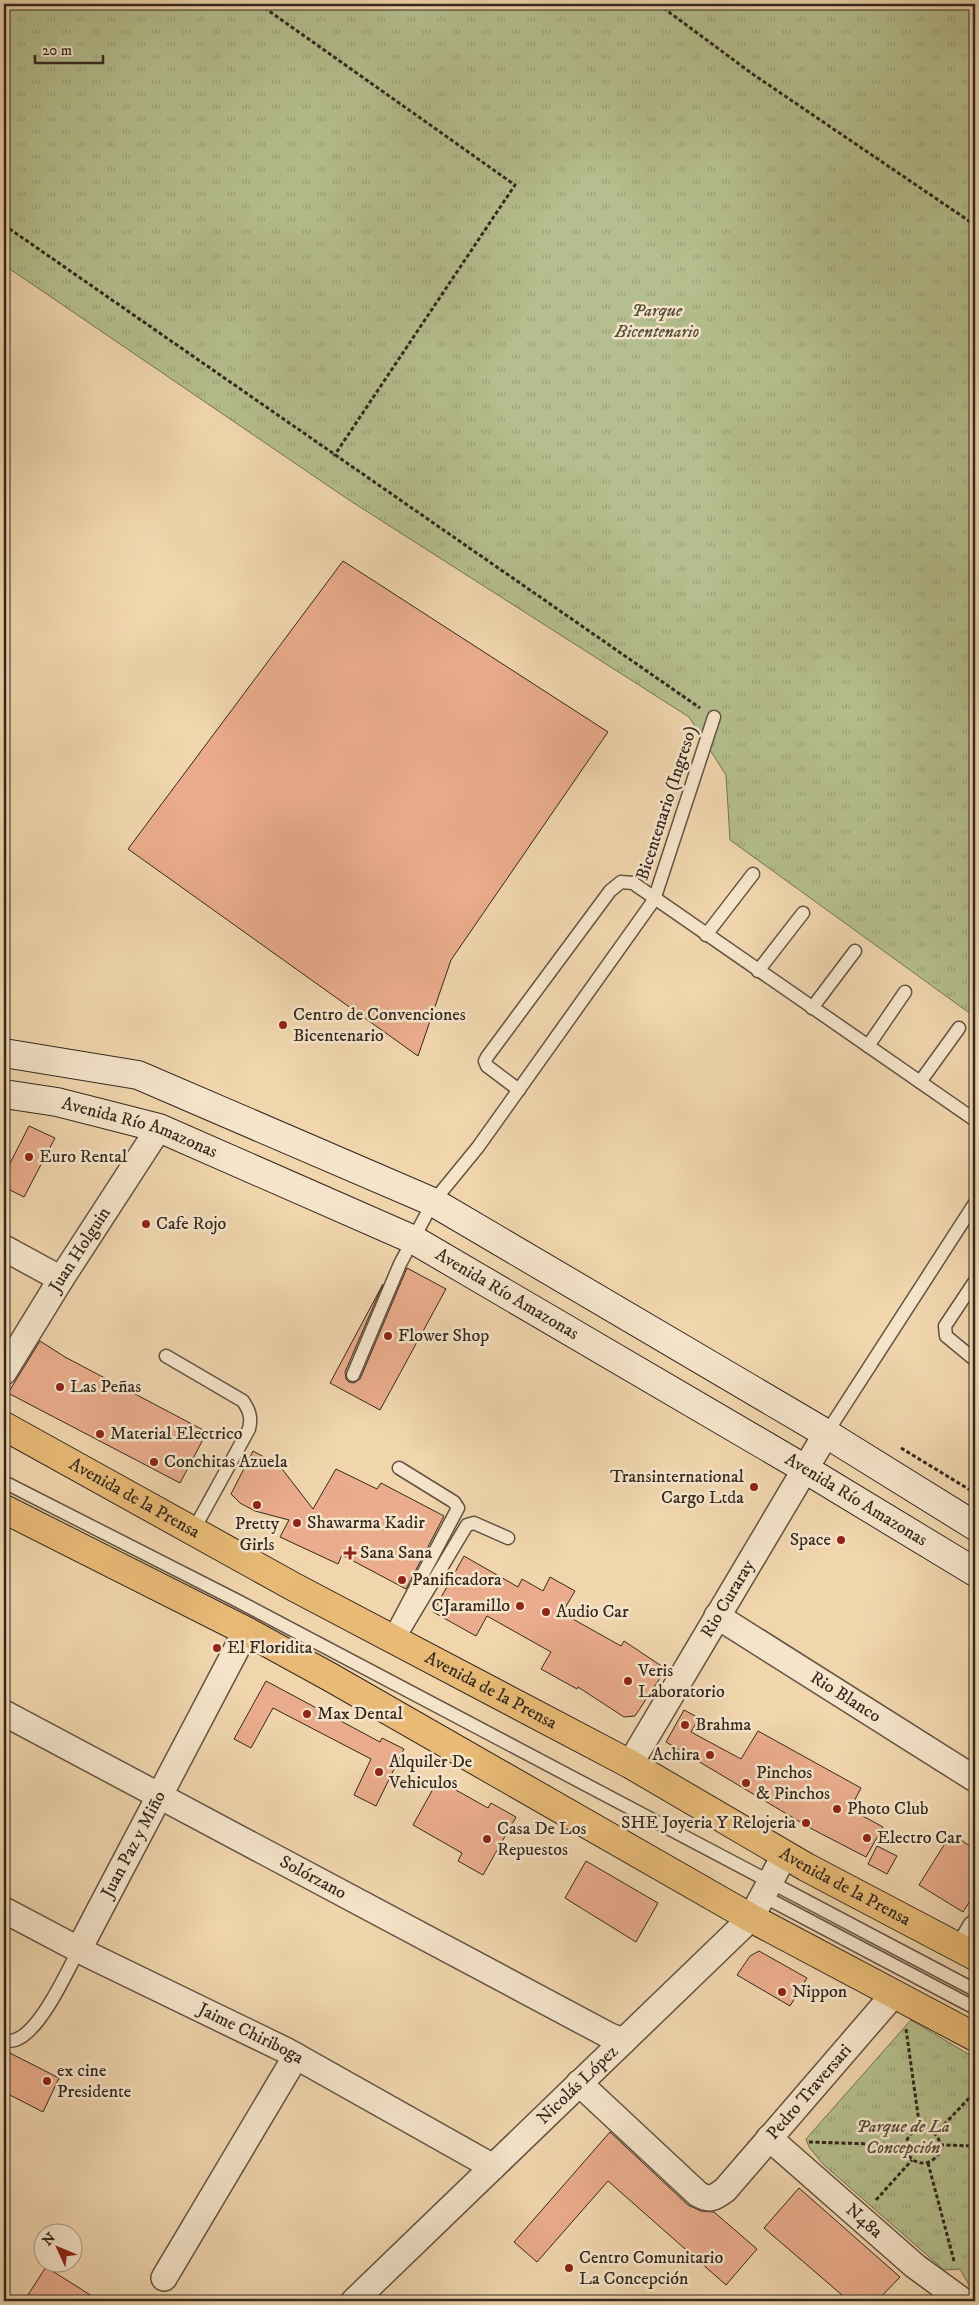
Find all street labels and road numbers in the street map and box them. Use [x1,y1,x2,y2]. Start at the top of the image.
street label: Bicentenario (Ingreso) [632,723,702,883]
street label: Avenida Río Amazonas [59,1093,221,1163]
street label: Juan Holguin [44,1203,116,1298]
street label: Avenida Río Amazonas [431,1244,583,1345]
street label: Avenida Río Amazonas [781,1448,931,1551]
street label: Avenida de la Prensa [65,1453,204,1544]
street label: Rio Curaray [696,1555,760,1642]
street label: Avenida de la Prensa [421,1647,561,1735]
street label: Rio Blanco [806,1667,885,1728]
street label: Juan Paz y Miño [96,1787,171,1904]
street label: Avenida de la Prensa [775,1843,915,1931]
street label: Solórzano [276,1851,350,1904]
street label: Jaime Chiriboga [192,1998,308,2069]
street label: Pedro Traversari [762,2040,857,2144]
street label: Nicolás López [533,2041,623,2129]
street label: N48a [841,2199,887,2243]

